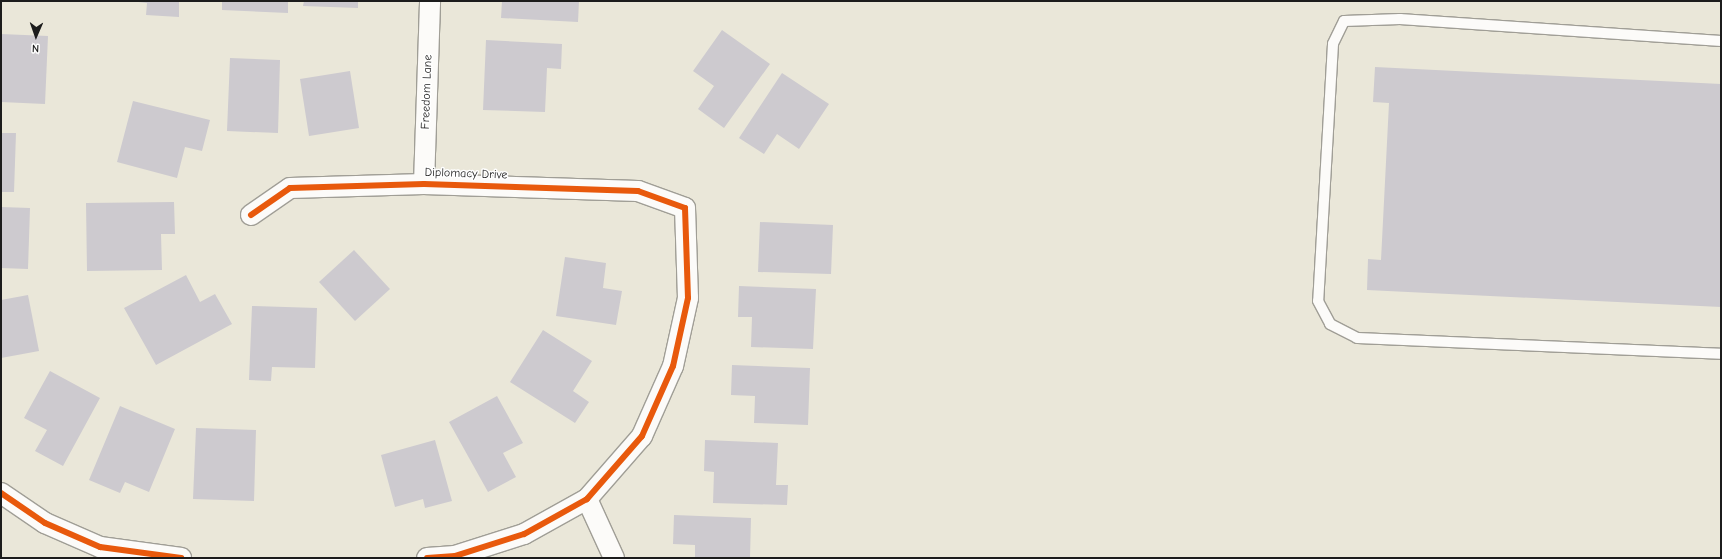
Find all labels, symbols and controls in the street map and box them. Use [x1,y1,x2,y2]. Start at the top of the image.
north arrow [16,16,56,56]
text: N [32,42,39,55]
street label: Freedom Lane [418,54,436,130]
street label: Diplomacy Drive [424,165,508,183]

